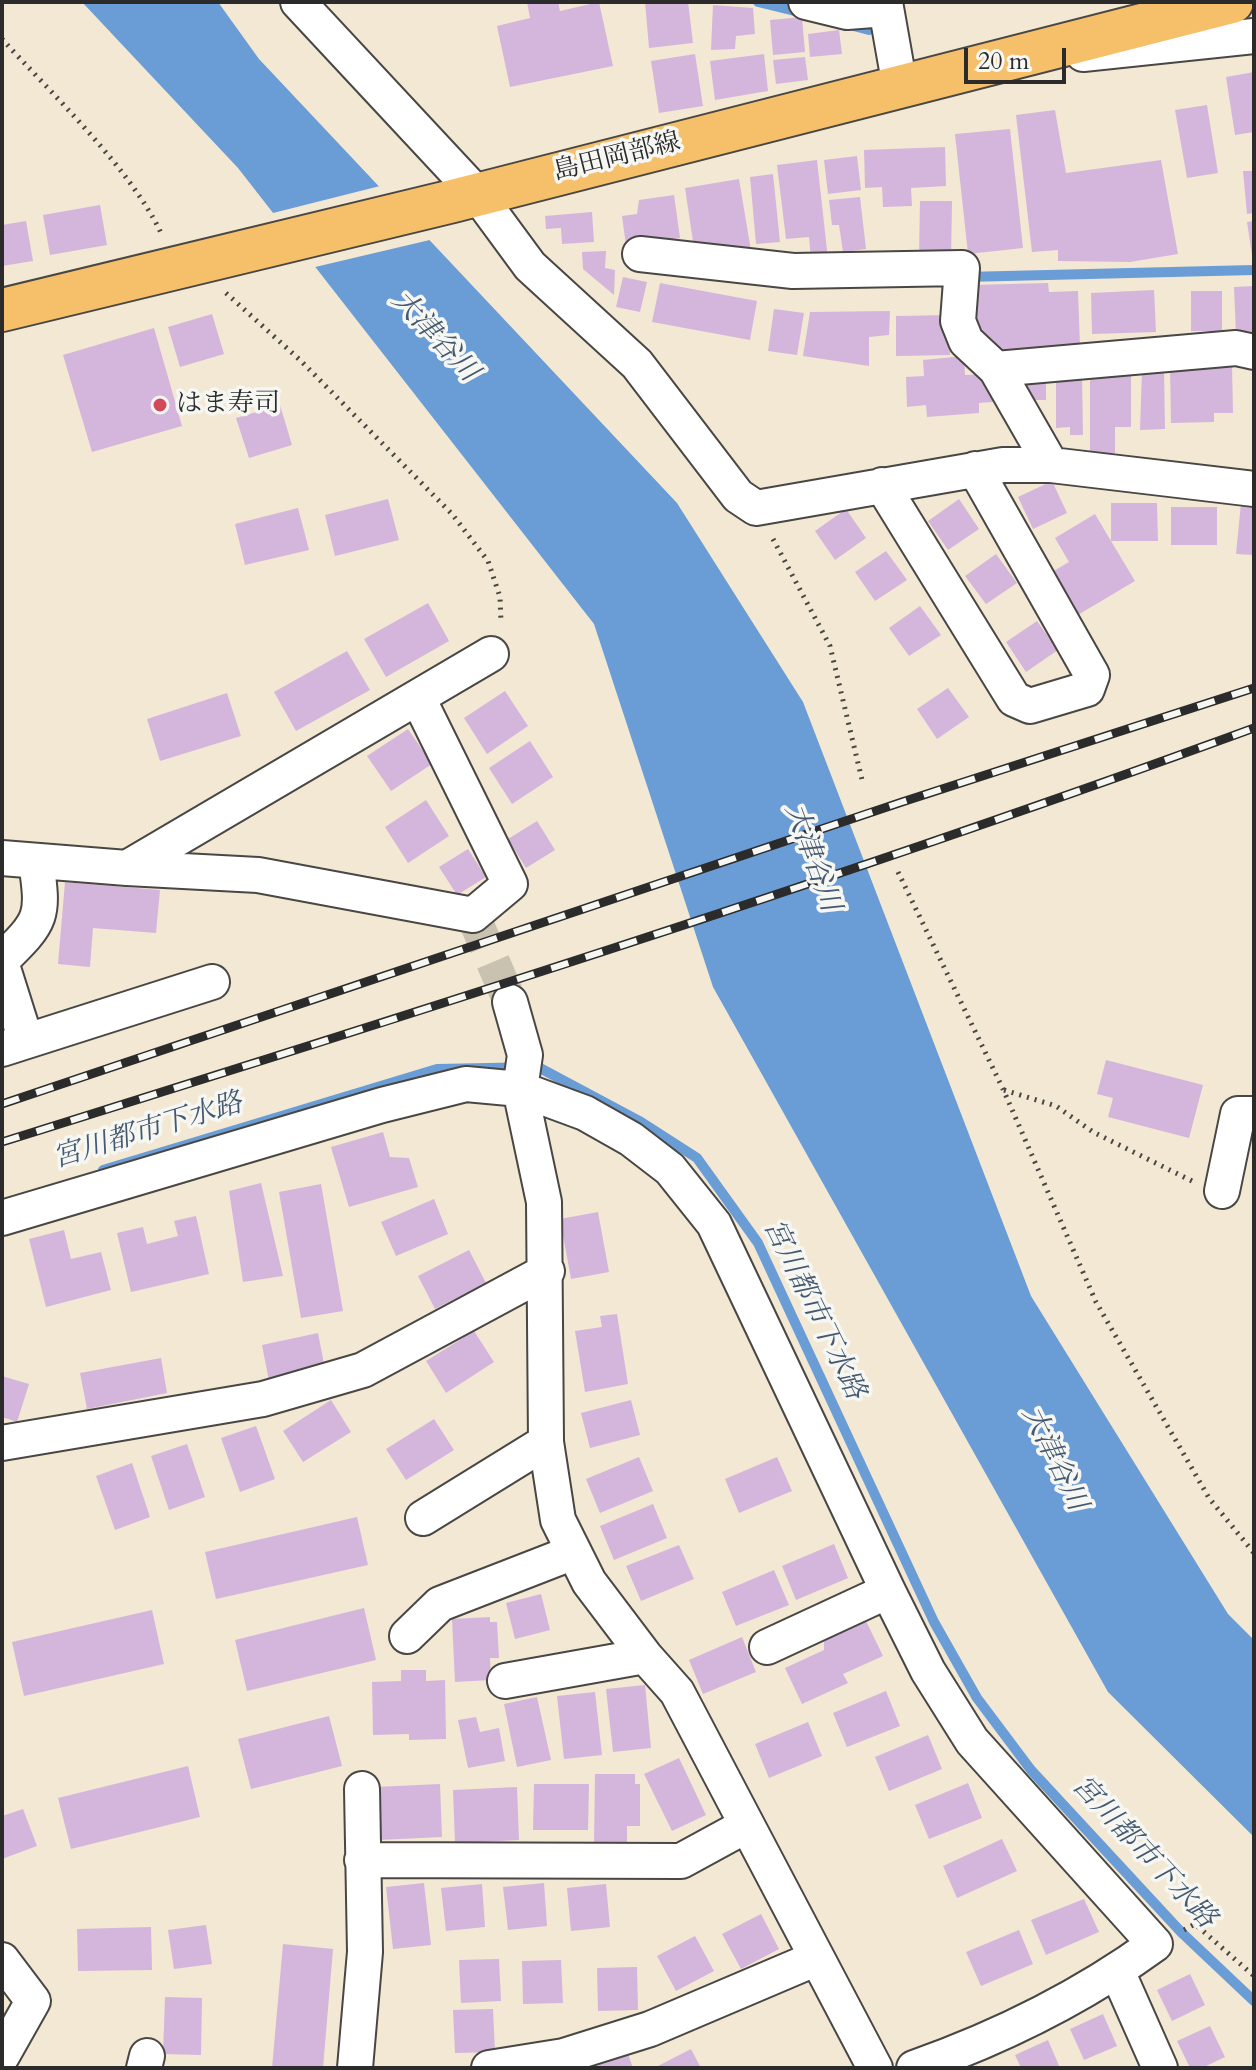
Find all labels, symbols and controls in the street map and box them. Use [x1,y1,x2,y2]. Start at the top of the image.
scale bar [968,32,1070,82]
text: 20 m [978,45,1029,78]
street label: 島田岡部線 [550,127,684,189]
water label: 大津谷川 [384,285,484,389]
place label: はま寿司 [176,389,280,421]
marker: はま寿司 [151,396,169,414]
water label: 大津谷川 [776,800,846,916]
water label: 宮川都市下水路 [49,1087,247,1177]
water label: 宮川都市下水路 [755,1215,871,1405]
water label: 大津谷川 [1013,1401,1093,1517]
water label: 宮川都市下水路 [1064,1770,1222,1936]

